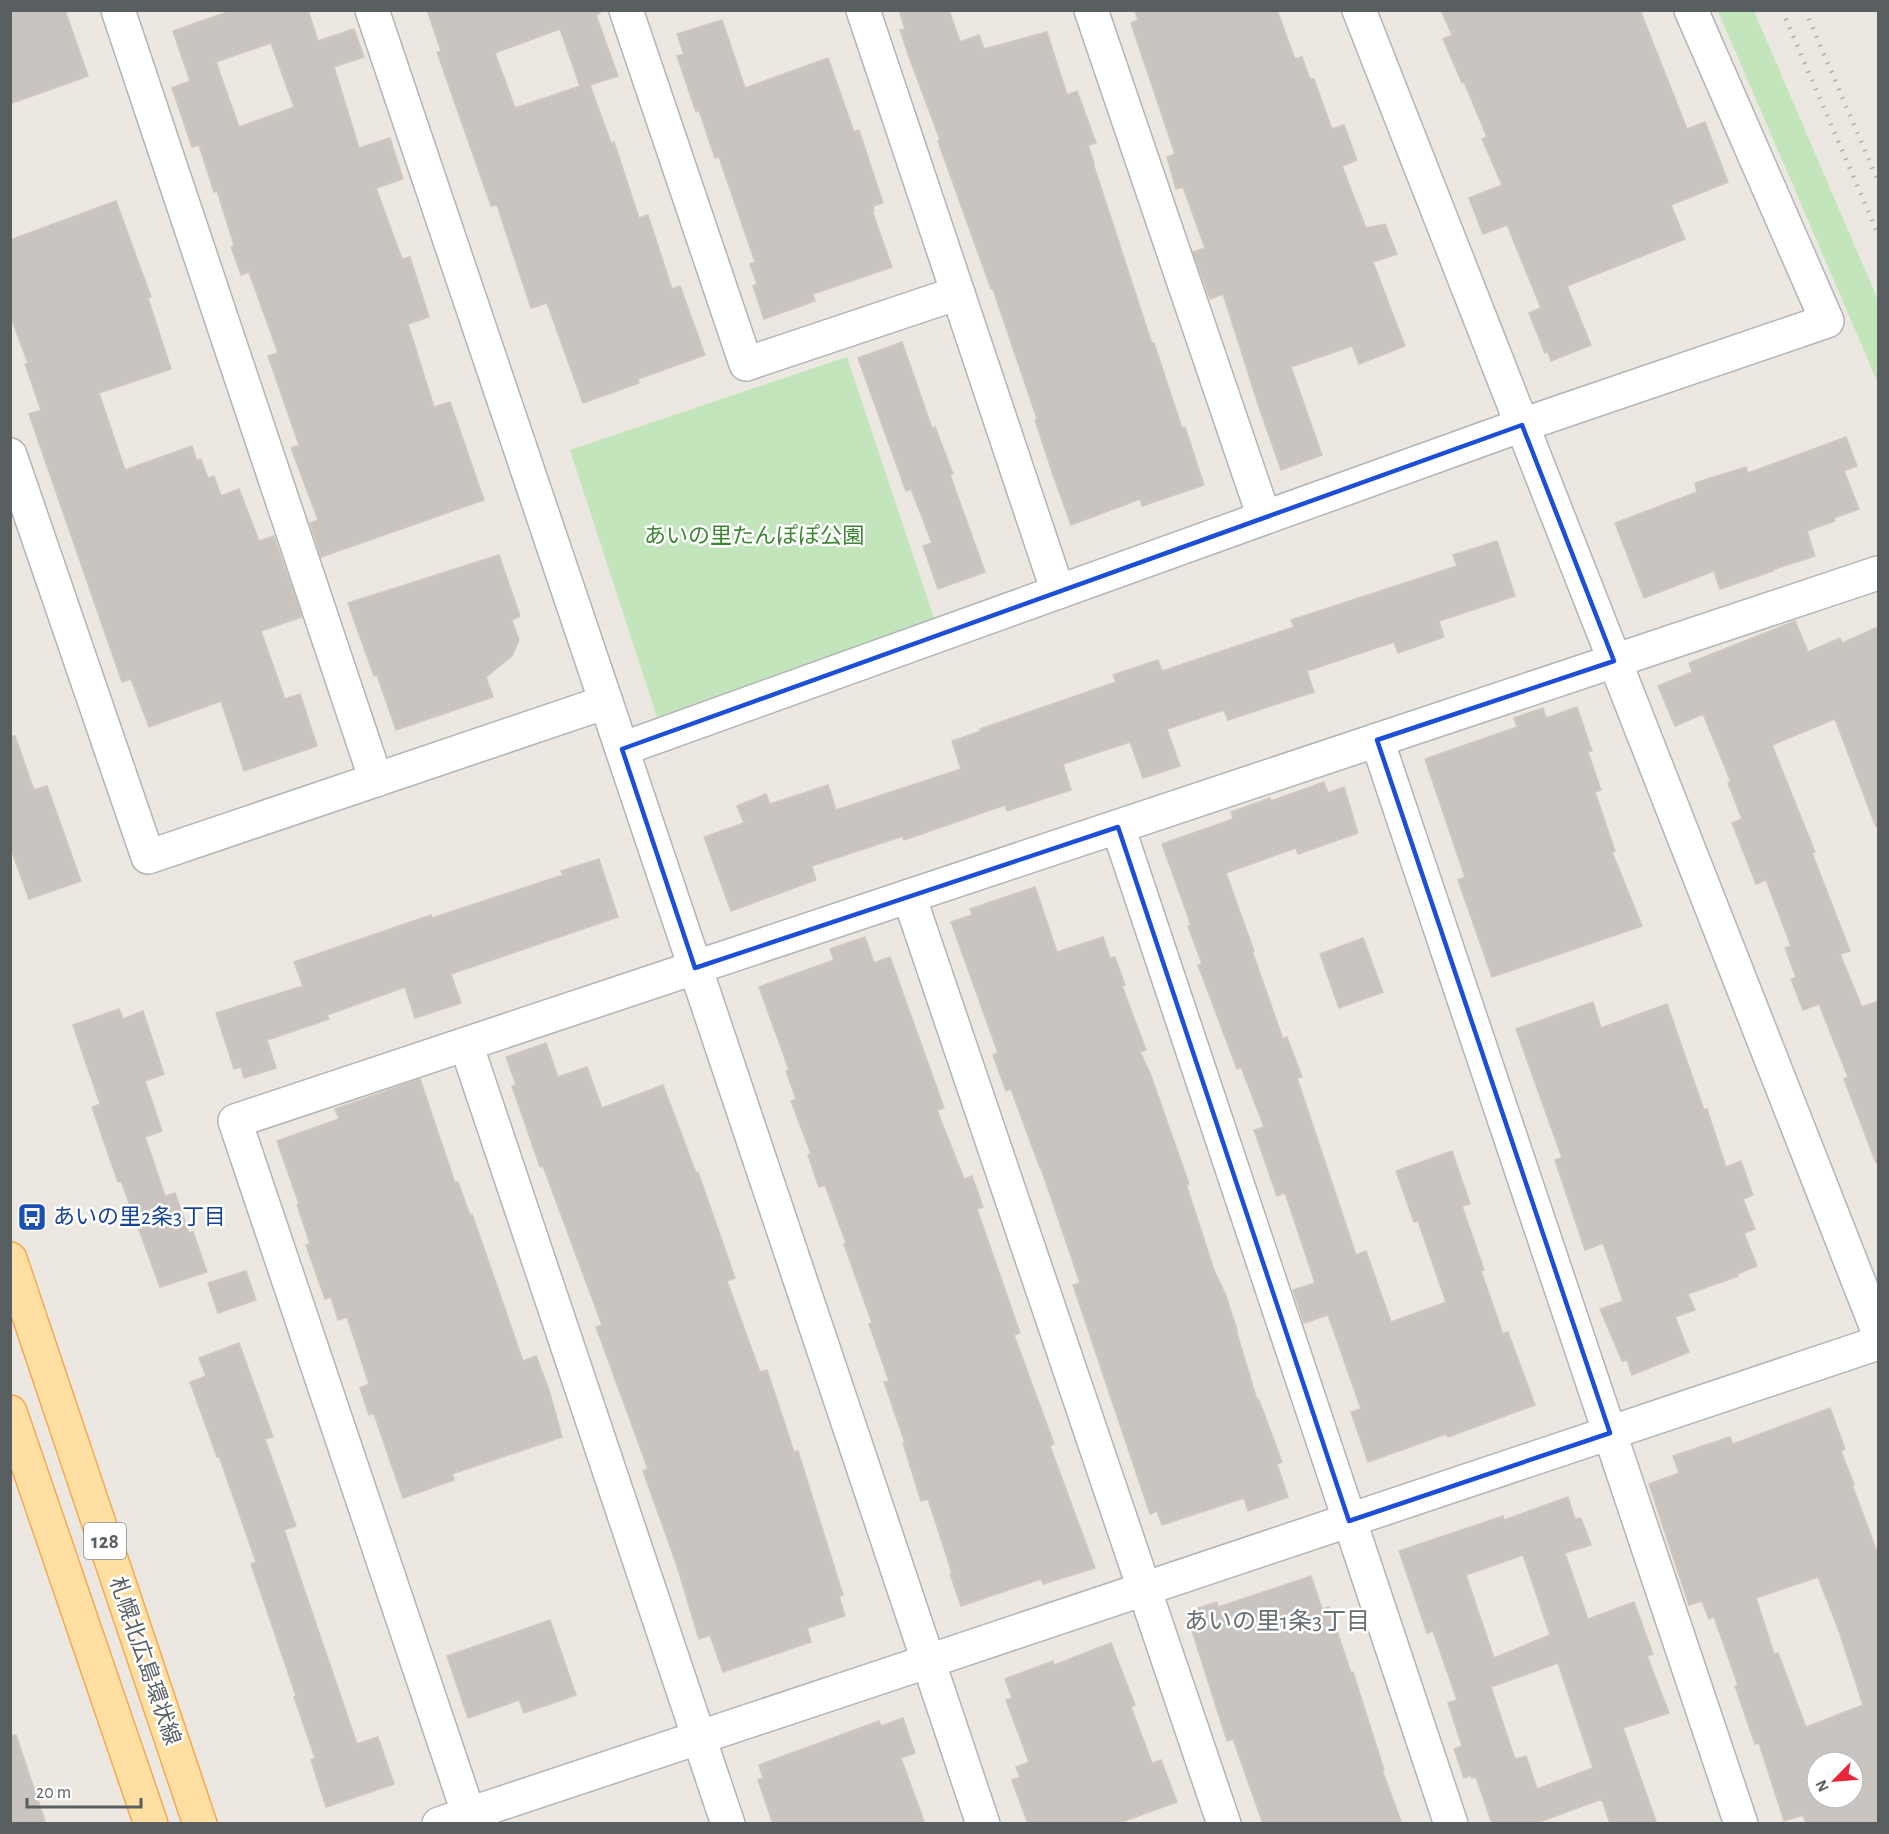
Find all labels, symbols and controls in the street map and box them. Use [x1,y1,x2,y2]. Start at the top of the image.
park label: あいの里たんぽぽ公園 [644,524,864,547]
bus stop icon: あいの里2条3丁目 [16,1201,48,1233]
place label: あいの里2条3丁目 [53,1205,226,1228]
road number: 128 [84,1523,126,1559]
street label: 札幌北広島環状線 [106,1574,185,1748]
district label: あいの里1条3丁目 [1184,1608,1370,1634]
north arrow [1805,1750,1865,1810]
scale bar [27,1771,141,1809]
text: N [1813,1777,1832,1794]
text: 20 m [36,1784,71,1802]

